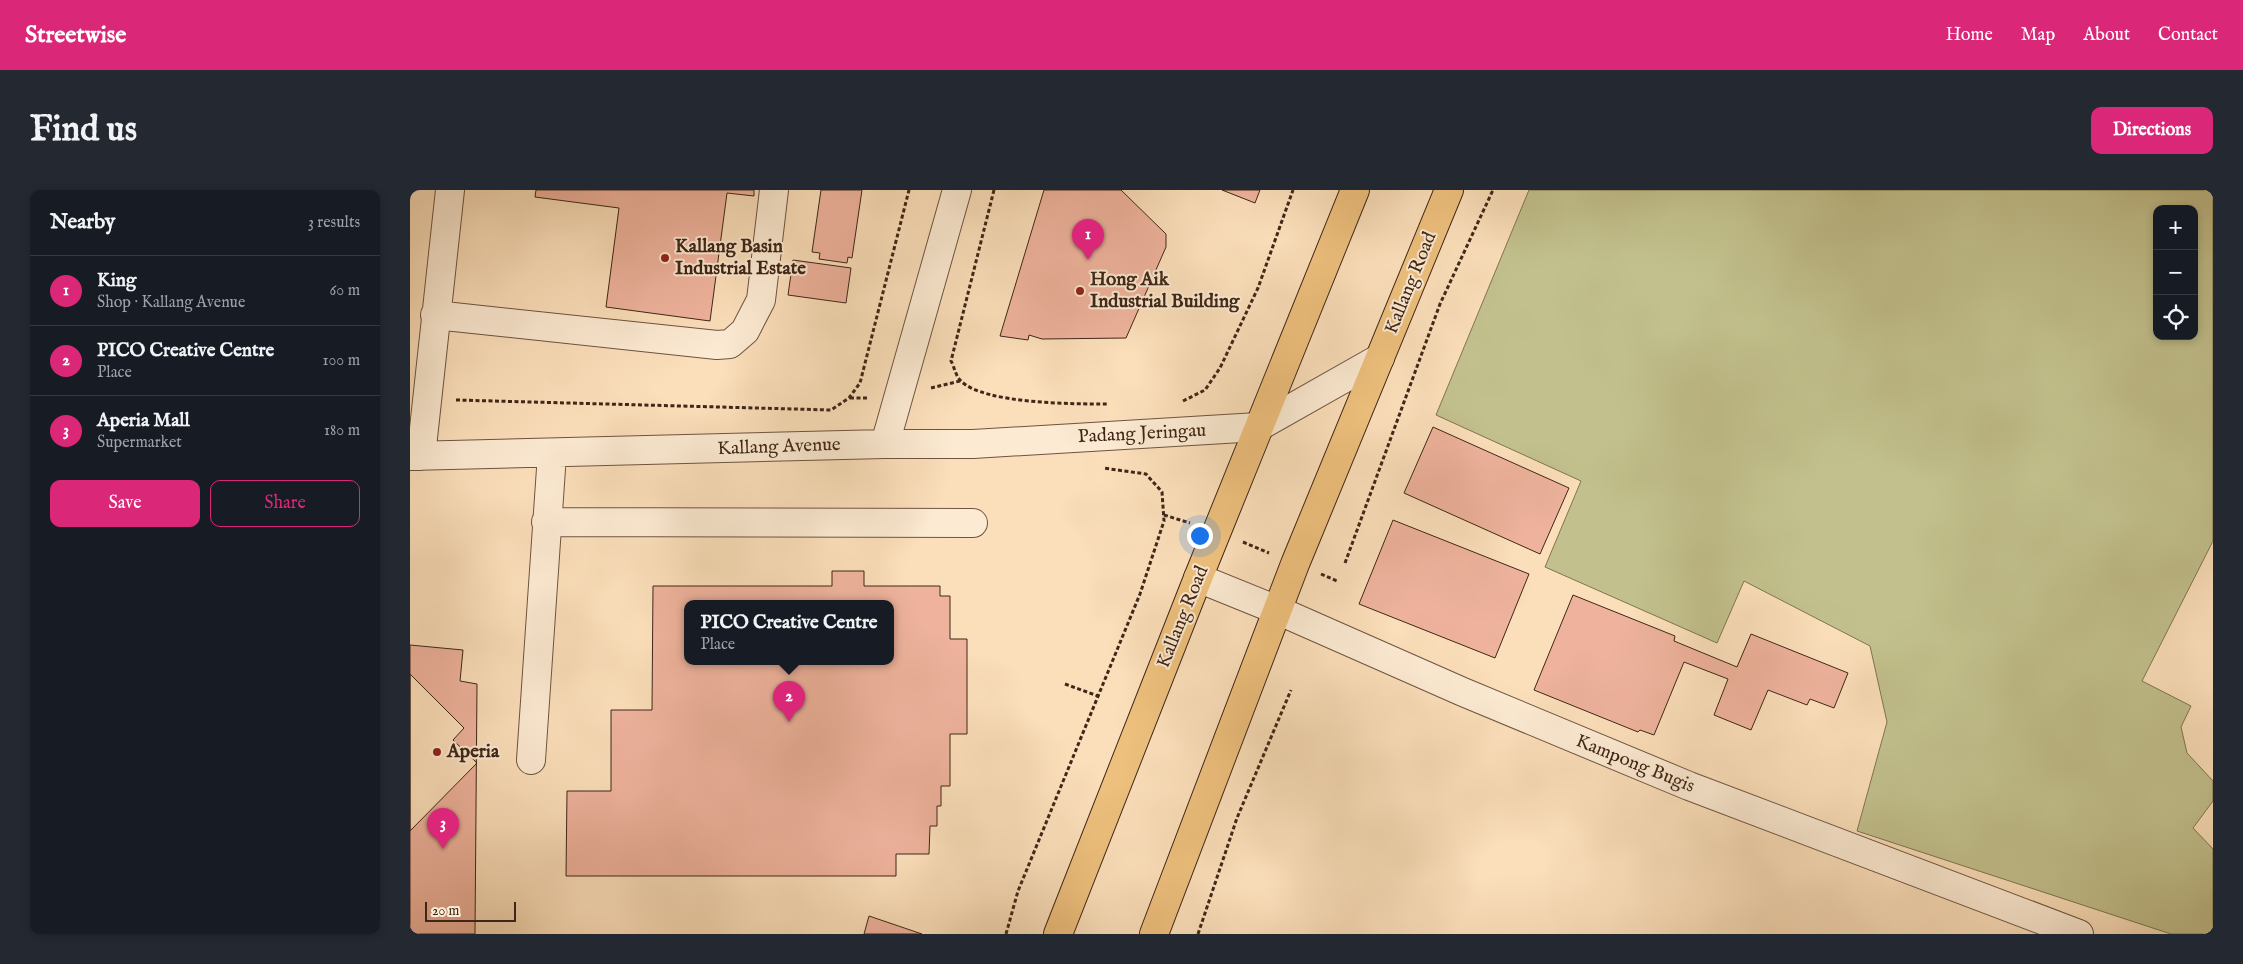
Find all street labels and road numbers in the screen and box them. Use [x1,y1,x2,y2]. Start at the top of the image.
street label: Kallang Road [1380,228,1443,338]
street label: Padang Jeringau [1077,419,1207,449]
street label: Kallang Avenue [717,433,841,461]
street label: Kallang Road [1152,562,1215,672]
street label: Kampong Bugis [1572,729,1698,799]

